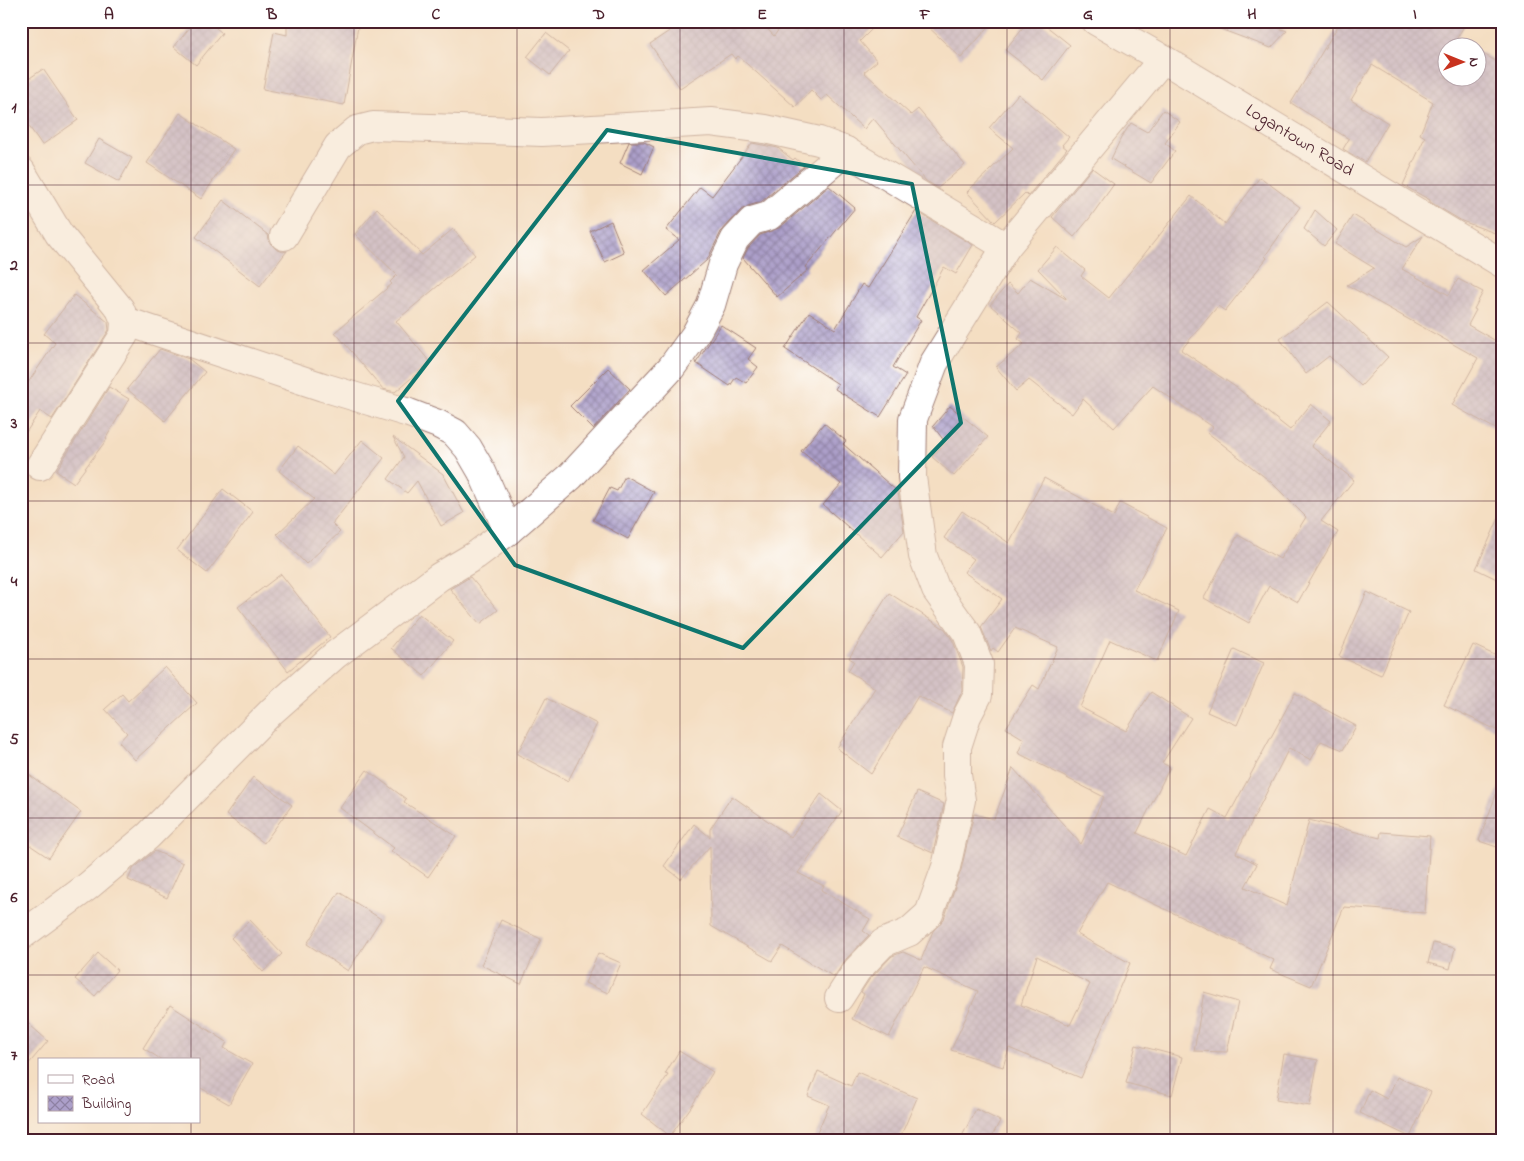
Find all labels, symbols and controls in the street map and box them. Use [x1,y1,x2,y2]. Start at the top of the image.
text: A [104,3,114,27]
text: B [266,3,278,27]
text: C [432,3,441,27]
text: D [592,3,605,27]
text: E [757,3,767,27]
text: F [919,3,931,27]
text: G [1083,3,1093,27]
text: H [1247,3,1257,27]
text: I [1413,3,1417,27]
north arrow [1436,38,1486,88]
text: N [1463,57,1484,67]
text: 1 [11,96,17,120]
street label: Logantown Road [1240,98,1358,184]
text: 2 [9,254,18,278]
text: 3 [10,412,18,436]
text: 4 [10,570,18,594]
text: 5 [9,728,19,752]
text: 6 [9,886,18,910]
text: 7 [11,1044,18,1068]
legend [38,1058,200,1124]
text: Road [82,1069,115,1091]
text: Building [81,1093,131,1116]

